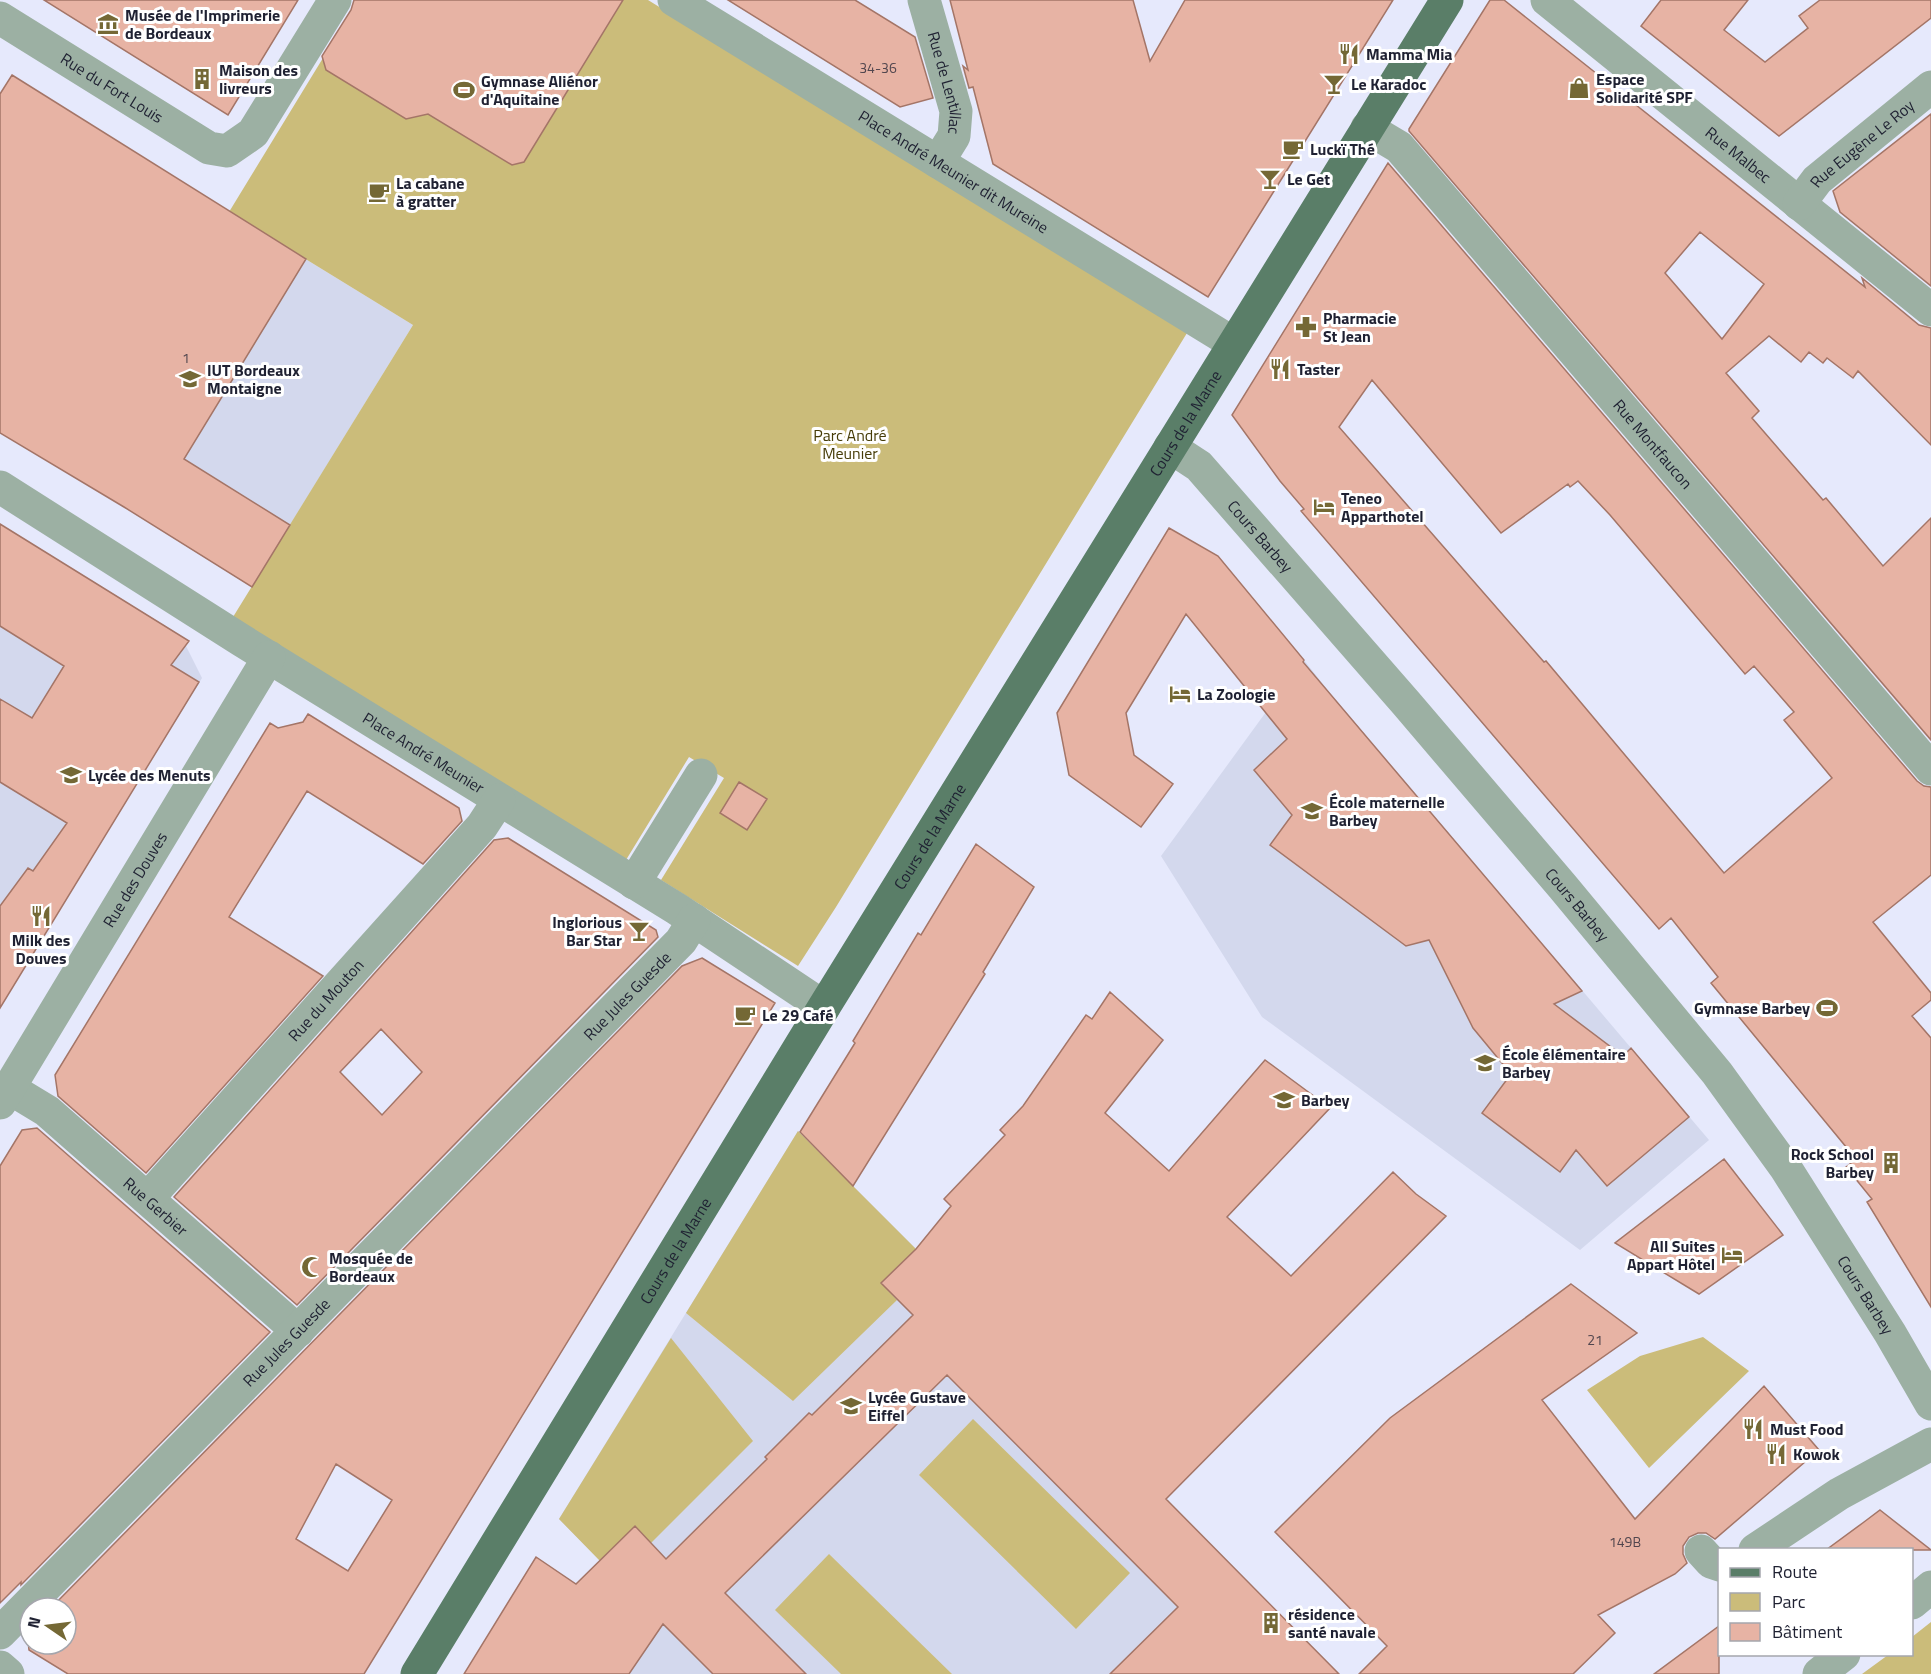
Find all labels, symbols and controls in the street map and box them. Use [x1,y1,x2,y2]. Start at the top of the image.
place label: Musée de l'Imprimerie de Bordeaux [125,3,280,45]
museum icon: Musée de l'Imprimerie de Bordeaux [96,12,120,36]
street label: Rue de Lentillac [922,28,968,135]
restaurant icon: Mamma Mia [1337,42,1361,66]
place label: Mamma Mia [1366,42,1452,66]
street label: Rue du Fort Louis [56,47,168,129]
house number: 34-36 [859,57,897,78]
place label: Maison des livreurs [219,58,298,100]
building icon: Maison des livreurs [190,67,214,91]
place label: Espace Solidarité SPF [1596,67,1693,109]
place label: Gymnase Aliénor d'Aquitaine [481,69,598,111]
bar icon: Le Karadoc [1322,72,1346,96]
place label: Le Karadoc [1351,72,1426,96]
shop icon: Espace Solidarité SPF [1567,76,1591,100]
sports icon: Gymnase Aliénor d'Aquitaine [452,78,476,102]
street label: Rue Eugène Le Roy [1804,93,1920,192]
street label: Place André Meunier dit Mureine [854,104,1053,239]
street label: Rue Malbec [1700,120,1777,189]
cafe icon: Luckï Thé [1281,137,1305,161]
place label: Luckï Thé [1310,137,1375,161]
bar icon: Le Get [1258,167,1282,191]
place label: Le Get [1287,167,1330,191]
place label: La cabane à gratter [396,171,464,213]
cafe icon: La cabane à gratter [367,180,391,204]
place label: Pharmacie St Jean [1323,306,1396,348]
pharmacy icon: Pharmacie St Jean [1294,315,1318,339]
house number: 1 [182,347,190,368]
restaurant icon: Taster [1268,357,1292,381]
place label: Taster [1297,357,1340,381]
place label: IUT Bordeaux Montaigne [207,358,300,400]
street label: Cours de la Marne [1143,365,1227,481]
school or university icon: IUT Bordeaux Montaigne [178,367,202,391]
street label: Rue Montfaucon [1608,394,1698,494]
park label: Parc André Meunier [813,423,887,465]
place label: Teneo Apparthotel [1341,486,1424,528]
street label: Cours Barbey [1222,495,1299,578]
hotel icon: Teneo Apparthotel [1312,495,1336,519]
hotel icon: La Zoologie [1168,682,1192,706]
place label: La Zoologie [1197,682,1275,706]
street label: Place André Meunier [358,706,489,800]
school or university icon: Lycée des Menuts [59,763,83,787]
place label: Lycée des Menuts [88,763,211,787]
street label: Cours de la Marne [887,779,972,894]
place label: École maternelle Barbey [1329,790,1445,832]
school or university icon: École maternelle Barbey [1300,799,1324,823]
street label: Rue des Douves [97,827,173,932]
street label: Cours Barbey [1540,862,1615,947]
restaurant icon: Milk des Douves [29,904,53,928]
place label: Inglorious Bar Star [552,910,622,952]
bar icon: Inglorious Bar Star [627,919,651,943]
place label: Milk des Douves [12,928,70,970]
street label: Rue Jules Guesde [578,946,676,1046]
street label: Rue du Mouton [282,954,369,1047]
place label: Gymnase Barbey [1694,996,1810,1020]
sports icon: Gymnase Barbey [1815,996,1839,1020]
cafe icon: Le 29 Café [733,1003,757,1027]
place label: Le 29 Café [762,1003,833,1027]
place label: École élémentaire Barbey [1502,1042,1626,1084]
school or university icon: École élémentaire Barbey [1473,1051,1497,1075]
school or university icon: Barbey [1272,1088,1296,1112]
place label: Barbey [1301,1088,1350,1112]
place label: Rock School Barbey [1791,1142,1874,1184]
building icon: Rock School Barbey [1879,1151,1903,1175]
street label: Rue Gerbier [118,1171,194,1242]
street label: Cours de la Marne [634,1193,717,1309]
place label: All Suites Appart Hôtel [1627,1234,1715,1276]
hotel icon: All Suites Appart Hôtel [1720,1243,1744,1267]
place label: Mosquée de Bordeaux [329,1246,413,1288]
street label: Cours Barbey [1832,1251,1900,1339]
mosque icon: Mosquée de Bordeaux [300,1255,324,1279]
street label: Rue Jules Guesde [237,1292,336,1392]
house number: 21 [1587,1329,1603,1350]
place label: Lycée Gustave Eiffel [868,1385,966,1427]
school or university icon: Lycée Gustave Eiffel [839,1394,863,1418]
restaurant icon: Must Food [1741,1417,1765,1441]
place label: Must Food [1770,1417,1844,1441]
restaurant icon: Kowok [1764,1442,1788,1466]
place label: Kowok [1793,1442,1841,1466]
house number: 149B [1609,1531,1641,1552]
legend [1718,1548,1913,1656]
text: Route [1772,1558,1817,1585]
text: Parc [1772,1588,1806,1615]
north arrow [18,1596,78,1656]
place label: résidence santé navale [1288,1602,1376,1644]
building icon: résidence santé navale [1259,1611,1283,1635]
text: N [20,1614,46,1631]
text: Bâtiment [1772,1618,1843,1645]

